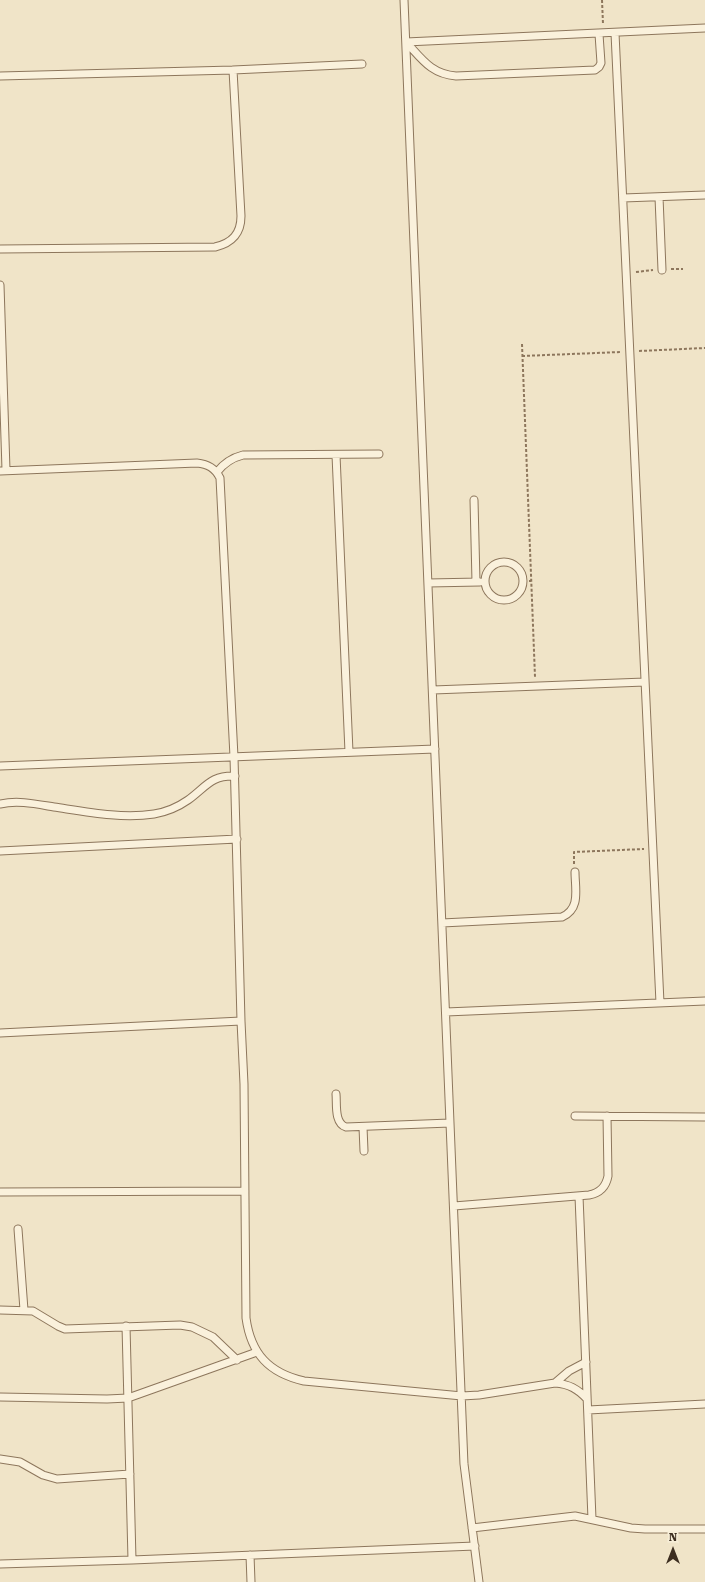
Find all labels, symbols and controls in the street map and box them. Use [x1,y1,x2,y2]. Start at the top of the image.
north arrow [653,1530,693,1570]
text: N [669,1531,677,1544]

